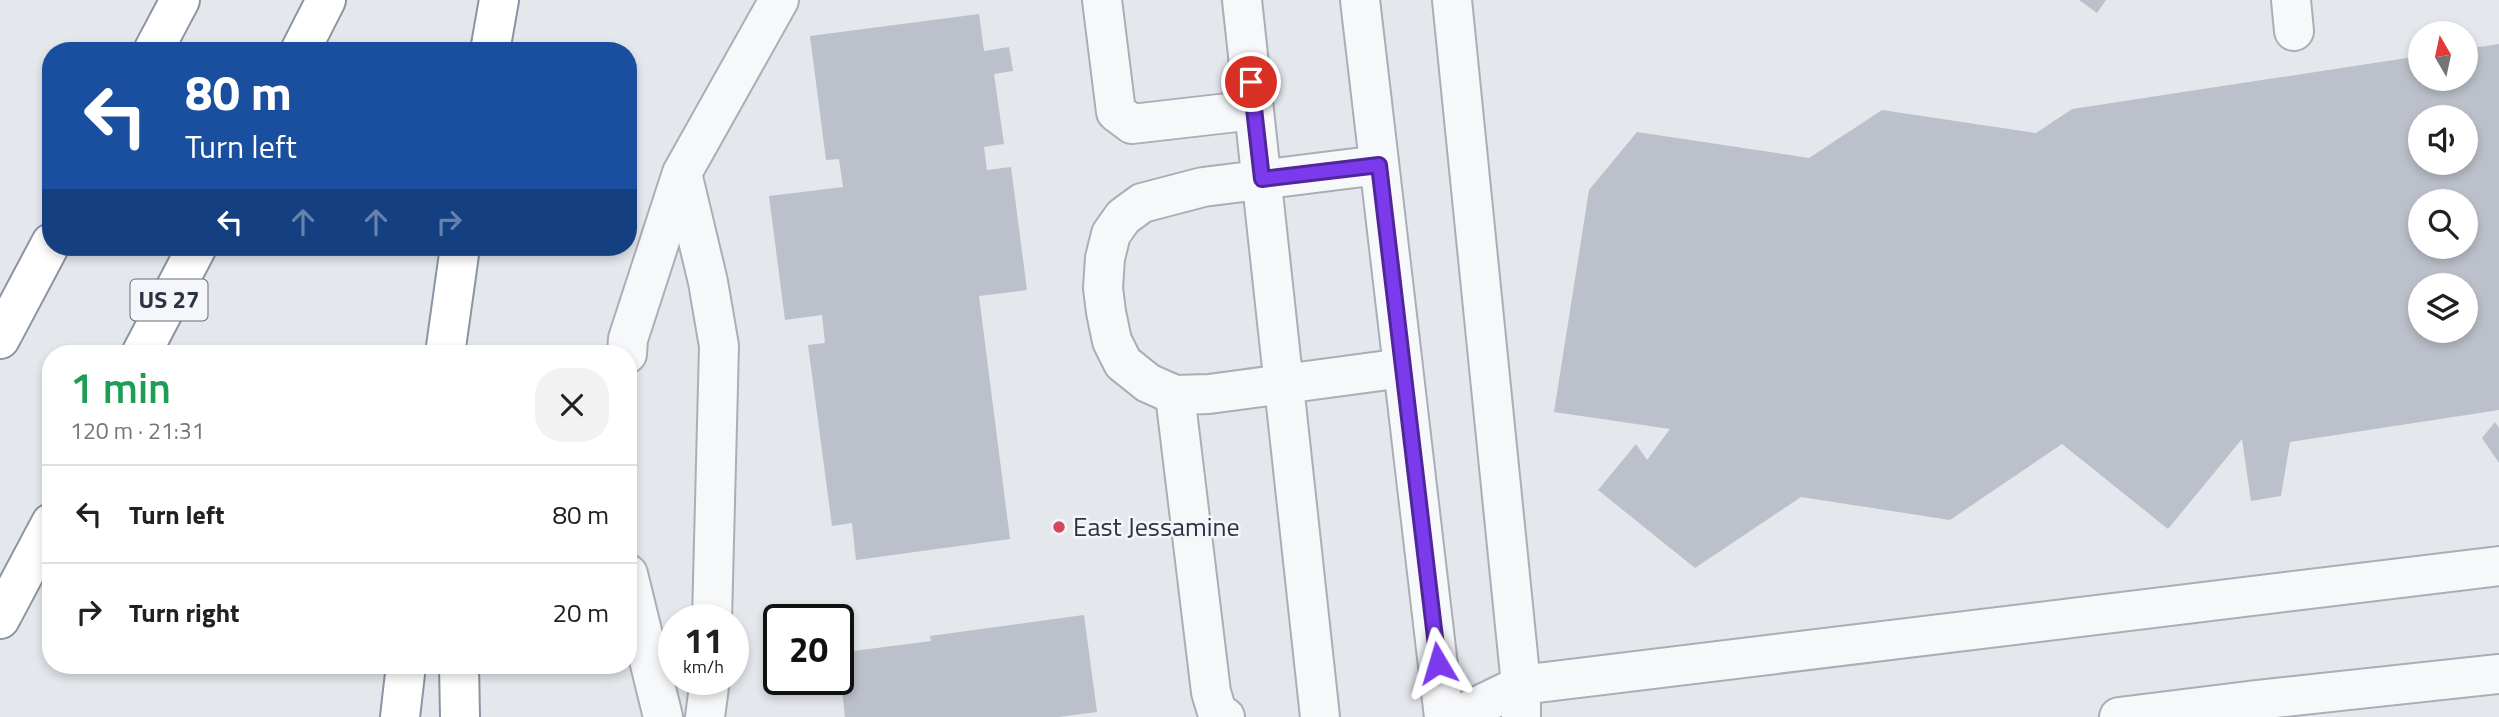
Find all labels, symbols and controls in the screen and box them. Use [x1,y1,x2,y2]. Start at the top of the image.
north arrow [2408,21,2478,91]
map controls [2408,21,2478,343]
pin [1221,52,1281,112]
text: 80 m [185,54,292,129]
icon: arrive [1232,63,1270,101]
icon: left [70,70,161,161]
button: sound [2408,105,2478,175]
text: Turn left [185,122,297,170]
button: search [2408,189,2478,259]
icon: left [211,203,249,241]
icon: ahead [284,203,322,241]
icon: ahead [357,203,395,241]
icon: right [430,203,468,241]
button: layers [2408,273,2478,343]
road number: US 27 [130,279,208,320]
text: 1 min [70,355,171,419]
button: close [535,368,609,442]
text: 120 m · 21:31 [70,413,205,448]
icon: left [70,495,108,533]
text: Turn left [129,495,224,534]
text: 80 m [552,495,609,534]
place label: East Jessamine [1073,507,1240,546]
marker: East Jessamine [1051,519,1067,535]
icon: right [70,593,108,631]
text: Turn right [129,593,240,632]
text: 20 m [552,593,609,632]
speed limit sign: 20 [763,604,854,695]
text: 11 [684,613,723,667]
position arrow [1401,626,1475,700]
text: km/h [683,653,724,680]

